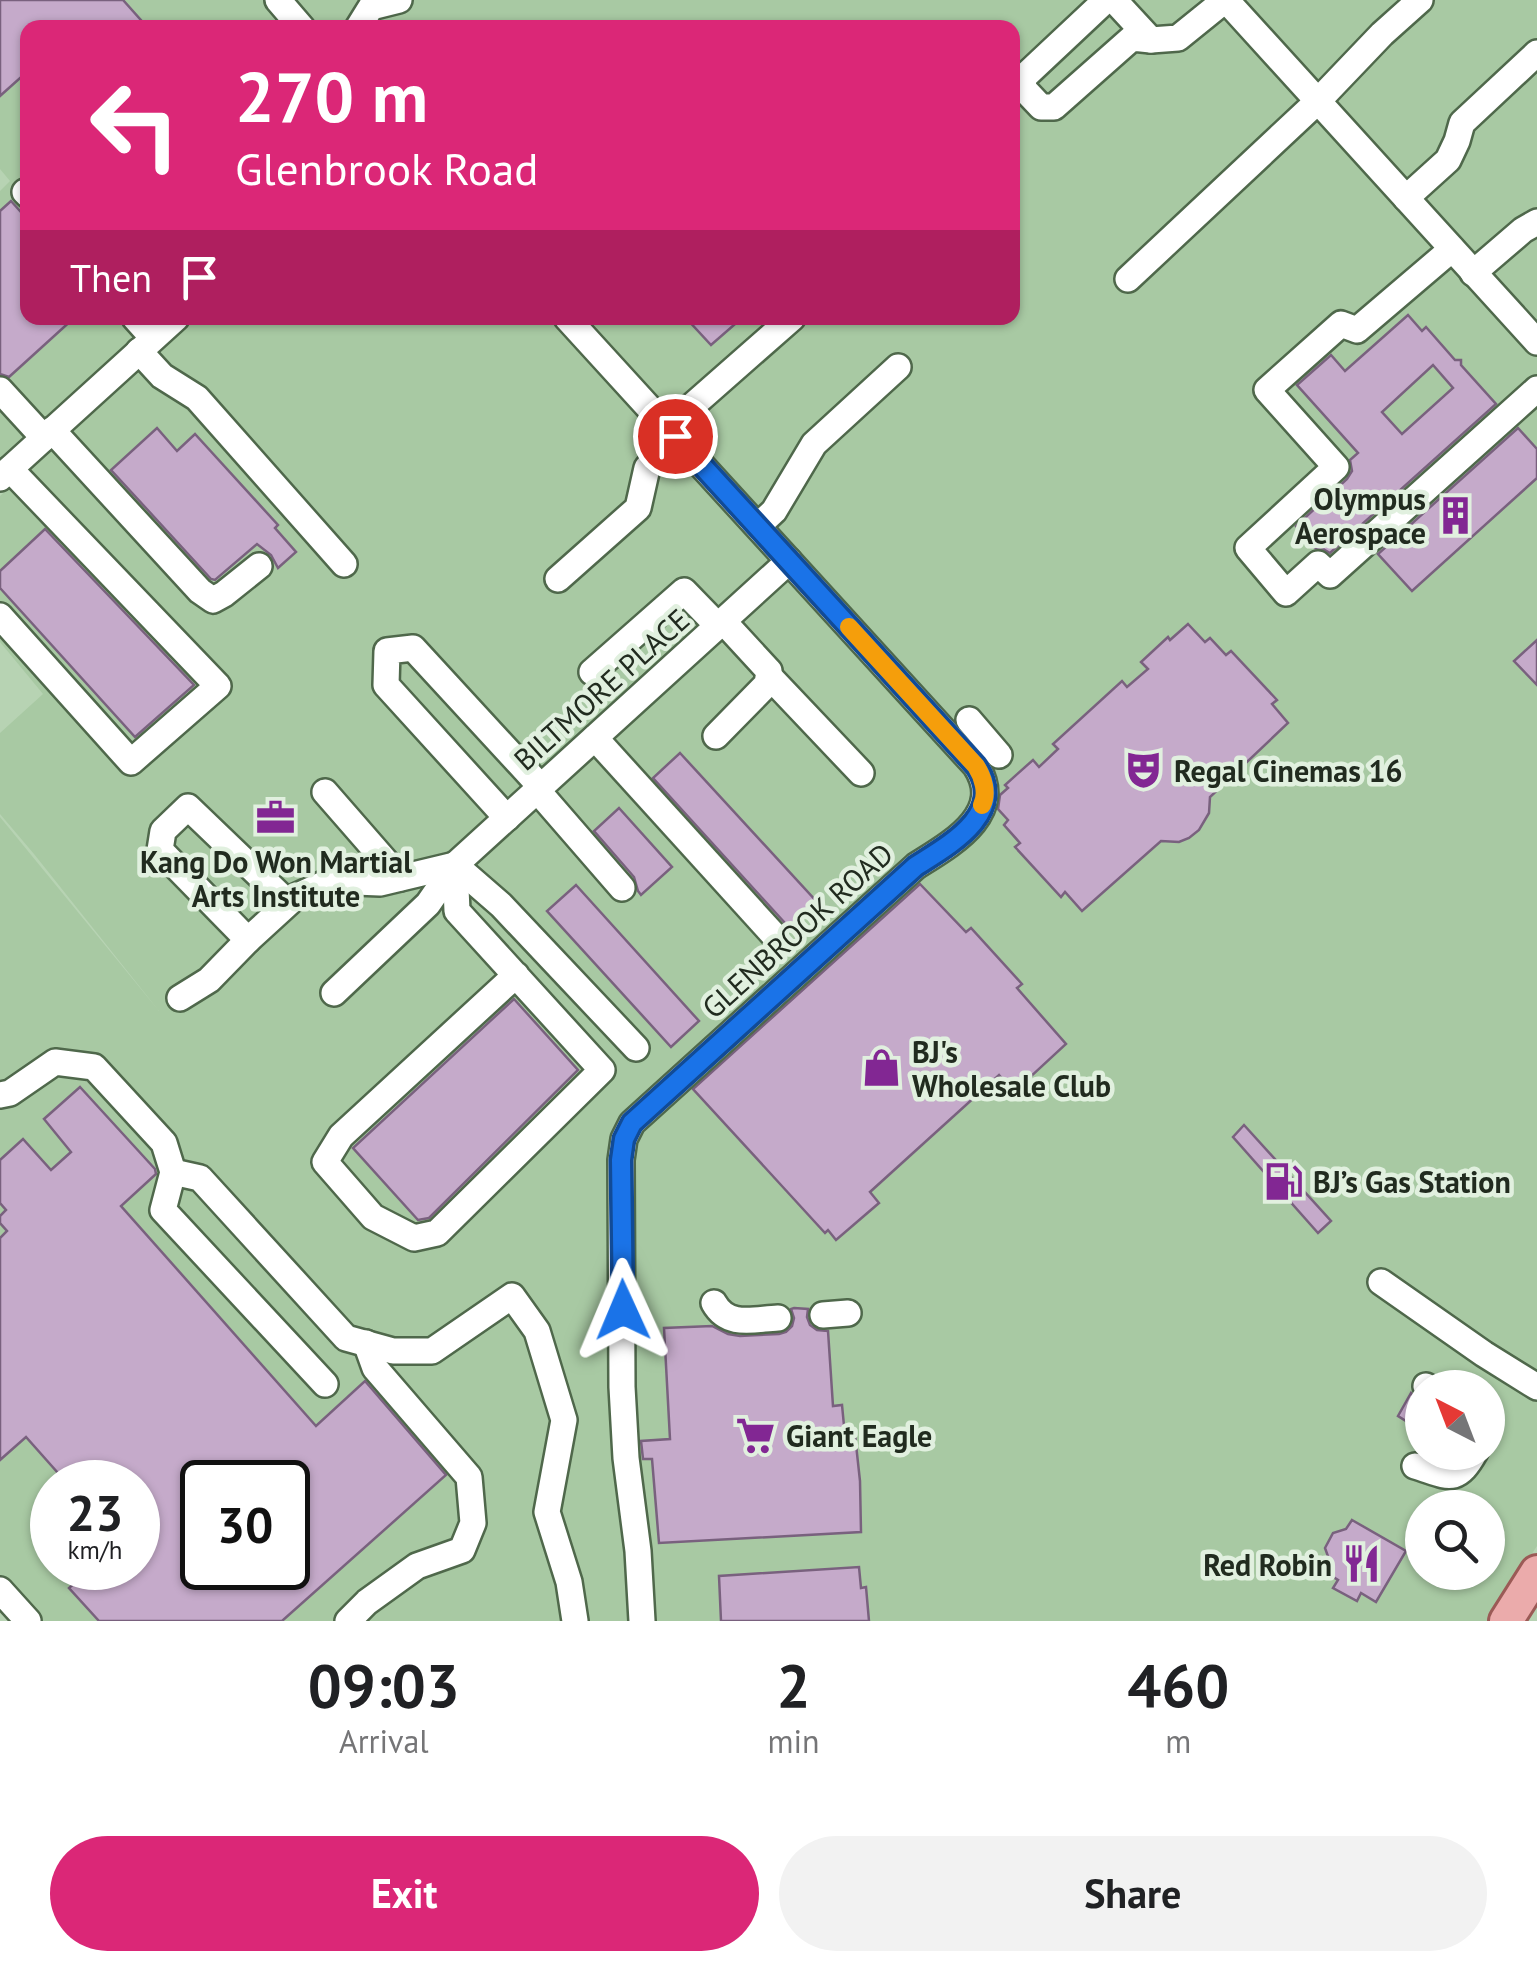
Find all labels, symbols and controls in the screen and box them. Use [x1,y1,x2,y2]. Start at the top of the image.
text: 270 m [235,51,428,141]
icon: left [70,60,200,190]
text: Glenbrook Road [235,139,538,197]
icon: arrive [172,250,227,305]
text: Then [70,253,152,302]
pin [633,394,718,479]
icon: arrive [648,409,703,464]
place label: Olympus Aerospace [1295,479,1426,552]
building icon: Olympus Aerospace [1435,494,1477,536]
street label: BILTMORE PLACE [505,600,697,778]
theatre icon: Regal Cinemas 16 [1123,749,1165,791]
place label: Regal Cinemas 16 [1174,751,1402,790]
office icon: Kang Do Won Martial Arts Institute [255,796,297,838]
street label: GLENBROOK ROAD [693,834,901,1026]
place label: Kang Do Won Martial Arts Institute [140,842,412,915]
place label: BJ's Wholesale Club [912,1032,1111,1105]
shop icon: BJ's Wholesale Club [861,1047,903,1089]
fuel station icon: BJ’s Gas Station [1262,1160,1304,1202]
place label: BJ’s Gas Station [1313,1162,1511,1201]
position arrow [571,1258,675,1362]
north arrow [1405,1370,1505,1470]
map controls [1405,1370,1505,1590]
supermarket icon: Giant Eagle [735,1414,777,1456]
place label: Giant Eagle [786,1416,932,1455]
speed limit sign: 30 [180,1460,310,1590]
text: 23 [67,1480,123,1545]
button: search [1405,1490,1505,1590]
text: km/h [68,1534,122,1566]
restaurant icon: Red Robin [1341,1543,1383,1585]
place label: Red Robin [1203,1545,1332,1584]
text: 09:03 [308,1646,460,1724]
text: 2 [777,1646,811,1724]
text: 460 [1127,1646,1229,1724]
text: Arrival [339,1720,429,1762]
text: min [768,1720,820,1762]
text: m [1165,1720,1191,1762]
button: Exit [50,1836,759,1951]
button: Share [779,1836,1487,1951]

